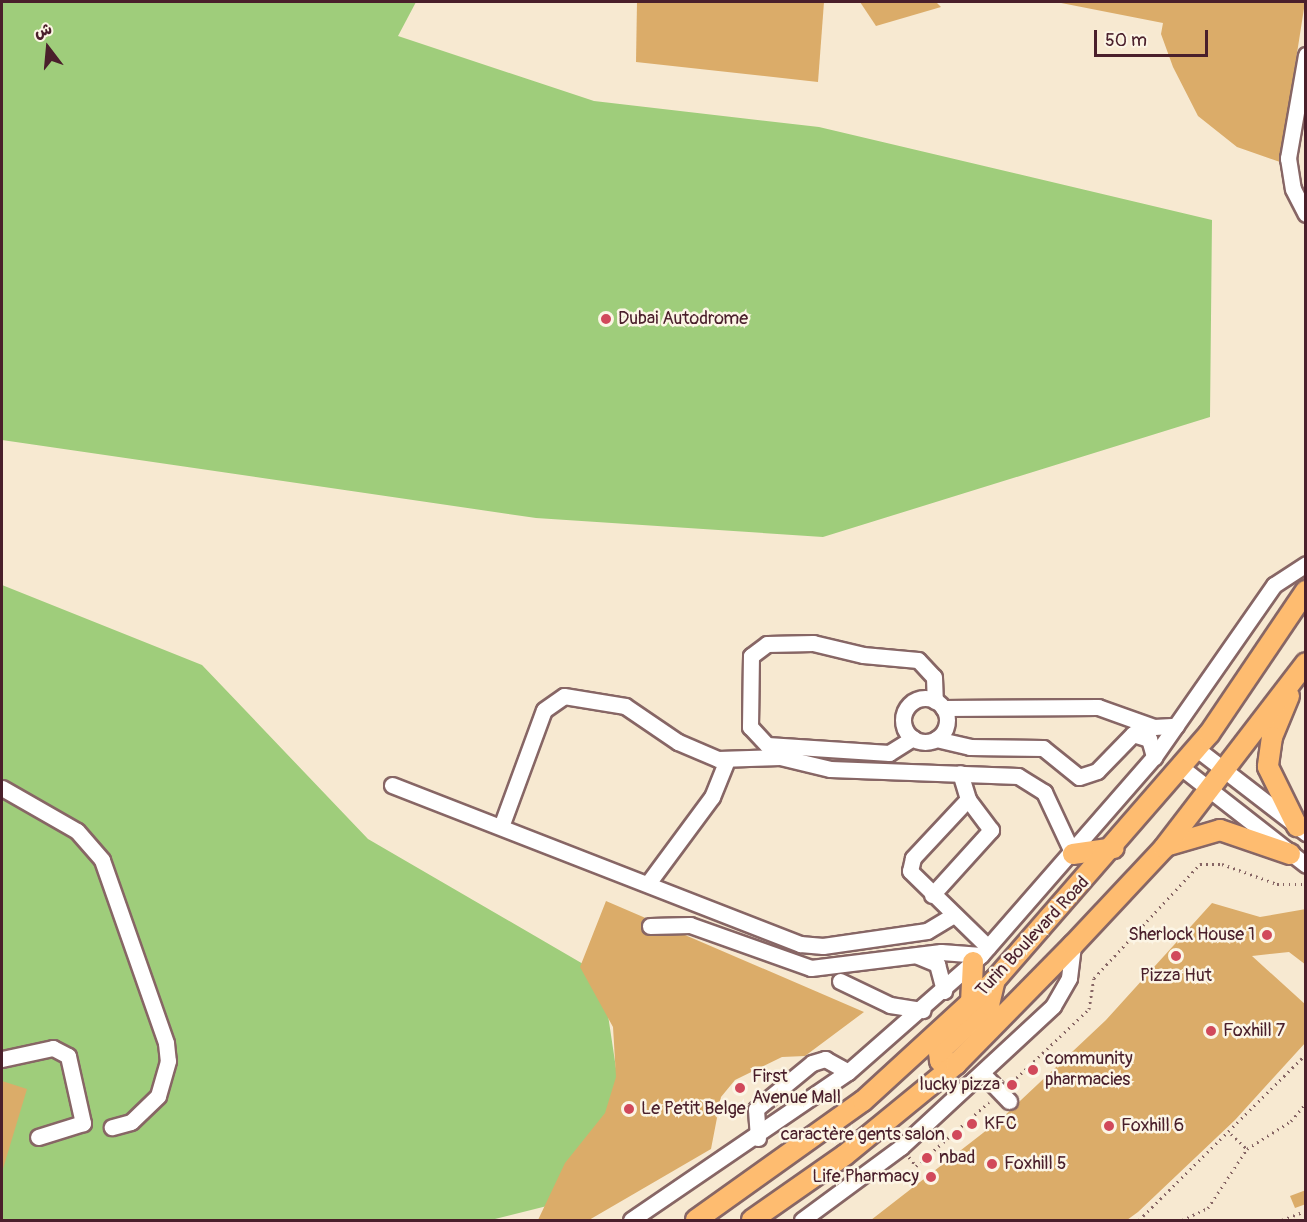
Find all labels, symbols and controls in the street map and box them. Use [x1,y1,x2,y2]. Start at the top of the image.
north arrow [18,18,78,78]
scale bar [1097,18,1211,56]
text: ش [32,19,54,43]
text: 50 m [1105,29,1147,52]
place label: Dubai Autodrome [618,308,748,330]
marker: Dubai Autodrome [599,312,613,326]
street label: Turin Boulevard Road [972,872,1094,1002]
place label: Sherlock House 1 [1128,924,1255,946]
marker: Sherlock House 1 [1260,928,1274,942]
marker: Pizza Hut [1169,949,1183,963]
place label: Pizza Hut [1140,965,1212,987]
place label: Foxhill 7 [1223,1020,1285,1042]
marker: Foxhill 7 [1204,1024,1218,1038]
place label: community pharmacies [1045,1049,1133,1092]
marker: community pharmacies [1026,1063,1040,1077]
place label: First Avenue Mall [752,1067,841,1110]
place label: lucky pizza [920,1074,1000,1096]
marker: lucky pizza [1005,1078,1019,1092]
marker: First Avenue Mall [733,1081,747,1095]
place label: Le Petit Belge [641,1098,746,1120]
marker: Le Petit Belge [622,1102,636,1116]
place label: KFC [984,1113,1017,1135]
place label: Foxhill 6 [1121,1115,1184,1137]
marker: KFC [965,1117,979,1131]
marker: Foxhill 6 [1102,1119,1116,1133]
place label: caractère gents salon [781,1124,945,1146]
marker: caractère gents salon [950,1128,964,1142]
place label: nbad [939,1147,975,1169]
marker: nbad [920,1151,934,1165]
place label: Foxhill 5 [1004,1153,1066,1175]
marker: Foxhill 5 [985,1157,999,1171]
place label: Life Pharmacy [812,1166,919,1188]
marker: Life Pharmacy [924,1170,938,1184]

